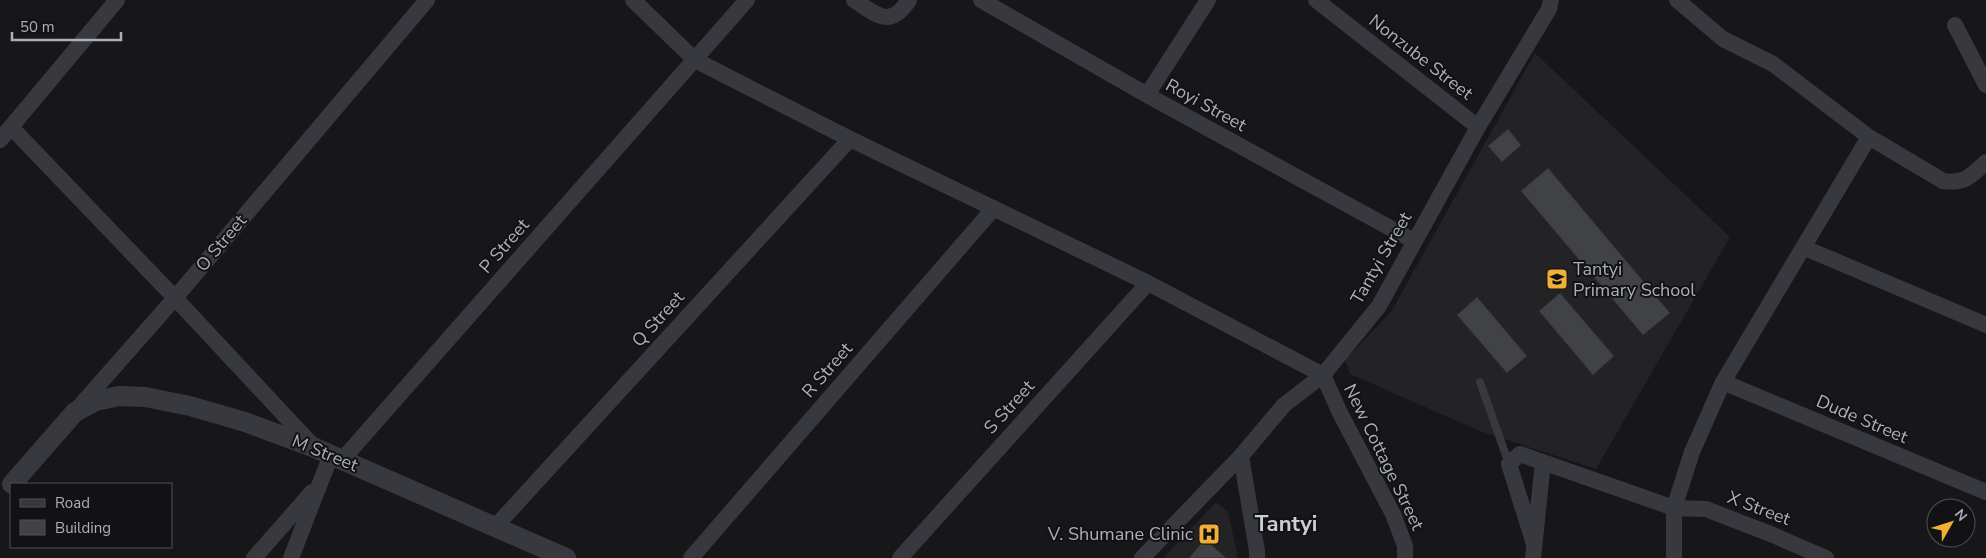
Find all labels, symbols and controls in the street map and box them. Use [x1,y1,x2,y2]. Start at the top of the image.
street label: Nonzube Street [1364,9,1478,106]
scale bar [12,10,121,42]
text: 50 m [20,17,55,37]
street label: Royi Street [1161,73,1251,137]
street label: Tantyi Street [1345,207,1417,309]
street label: O Street [190,209,252,277]
street label: P Street [474,213,535,278]
place label: Tantyi Primary School [1573,257,1696,302]
school or university icon: Tantyi Primary School [1545,267,1569,291]
street label: Q Street [626,285,690,352]
street label: R Street [796,337,858,403]
street label: S Street [978,374,1040,439]
street label: New Cottage Street [1338,380,1430,535]
street label: Dude Street [1813,389,1912,449]
street label: M Street [288,429,362,477]
legend [10,483,172,548]
street label: X Street [1724,485,1794,531]
text: Road [55,493,90,513]
north arrow [1926,498,1976,548]
text: N [1950,505,1971,525]
district label: Tantyi [1255,509,1317,539]
text: Building [55,518,111,538]
place label: V. Shumane Clinic [1047,522,1193,546]
hospital icon: V. Shumane Clinic [1197,522,1221,546]

